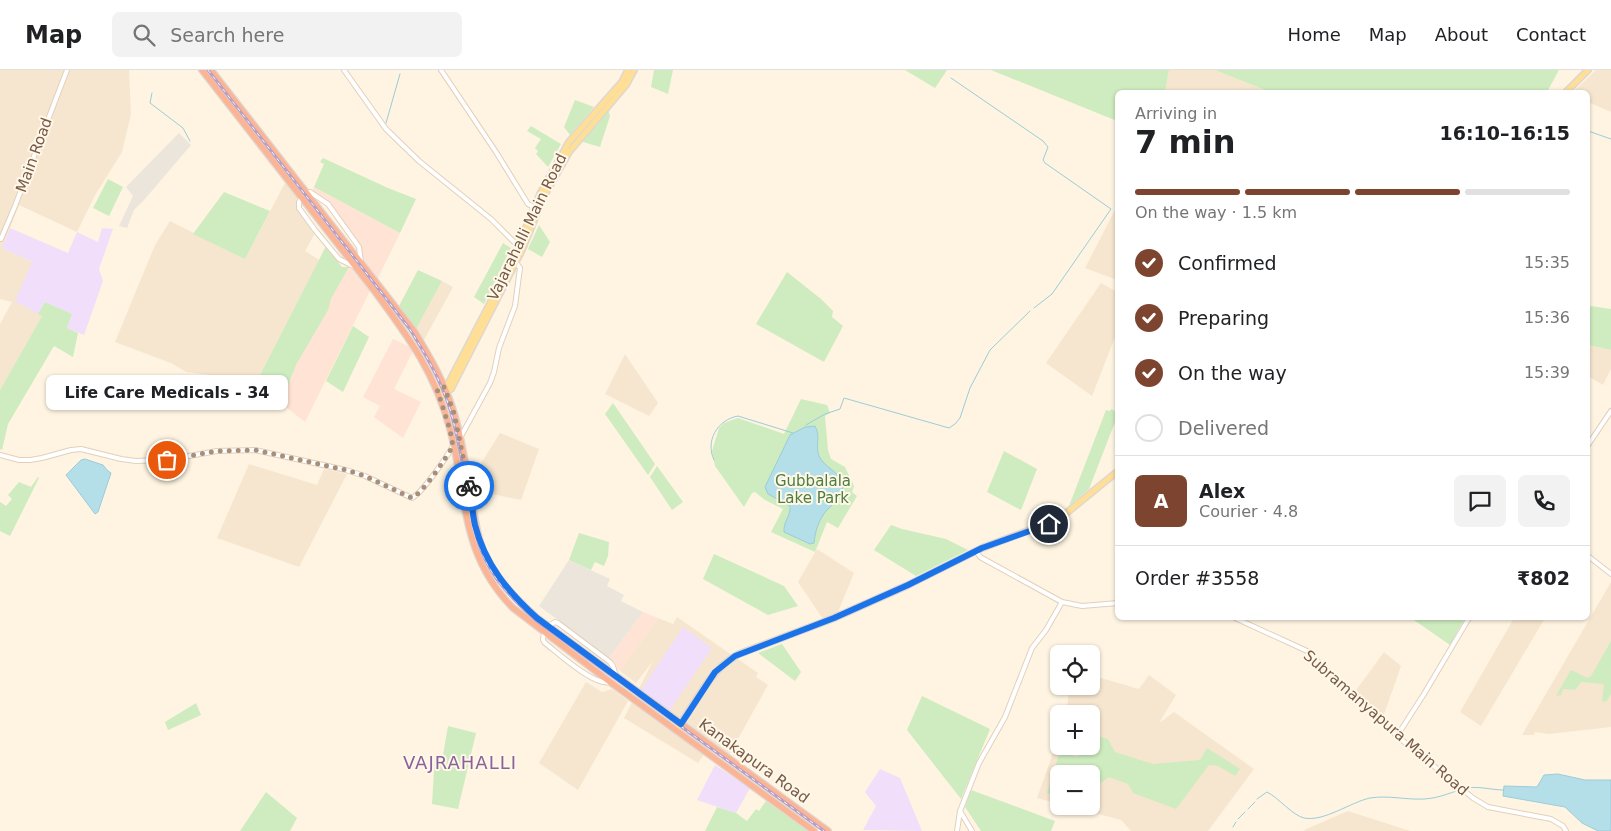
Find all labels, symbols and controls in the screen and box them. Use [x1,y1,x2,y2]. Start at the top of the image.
search box [112,12,462,57]
text: Map [25,21,82,49]
icon: search [130,21,158,49]
text: Search here [170,24,284,46]
text: Home [1288,24,1341,45]
text: Map [1369,24,1407,45]
text: About [1435,24,1488,45]
text: Contact [1516,24,1586,45]
text: Arriving in [1135,104,1217,123]
street label: Main Road [12,115,56,195]
text: 16:10–16:15 [1440,122,1570,144]
text: 7 min [1135,123,1236,161]
street label: Vajarahalli Main Road [484,151,570,303]
text: On the way · 1.5 km [1135,203,1297,222]
icon: check [1135,249,1163,277]
text: Confirmed [1178,252,1277,274]
text: 15:35 [1524,253,1570,272]
icon: check [1135,304,1163,332]
text: Preparing [1178,307,1269,329]
text: 15:36 [1524,308,1570,327]
icon: check [1135,359,1163,387]
text: On the way [1178,362,1287,384]
text: 15:39 [1524,363,1570,382]
callout: Life Care Medicals - 34 [46,375,288,410]
text: Life Care Medicals - 34 [65,383,269,402]
text: Delivered [1178,417,1269,439]
pin [146,439,188,481]
icon: bag [153,446,181,474]
courier [444,461,494,511]
icon: bike [455,472,483,500]
park label: Gubbalala Lake Park [775,472,851,507]
button: chat [1454,475,1506,527]
button: phone [1518,475,1570,527]
text: Alex [1199,480,1245,502]
text: A [1154,490,1168,512]
text: Courier · 4.8 [1199,502,1298,521]
pin [1028,503,1070,545]
icon: home [1035,510,1063,538]
text: Order #3558 [1135,567,1259,589]
text: ₹802 [1517,567,1570,589]
map controls [1050,645,1100,815]
button: locate [1050,645,1100,695]
street label: Subramanyapura Main Road [1300,646,1472,800]
button: + [1050,705,1100,755]
street label: Kanakapura Road [695,715,813,807]
district label: VAJRAHALLI [403,752,517,773]
button: − [1050,765,1100,815]

